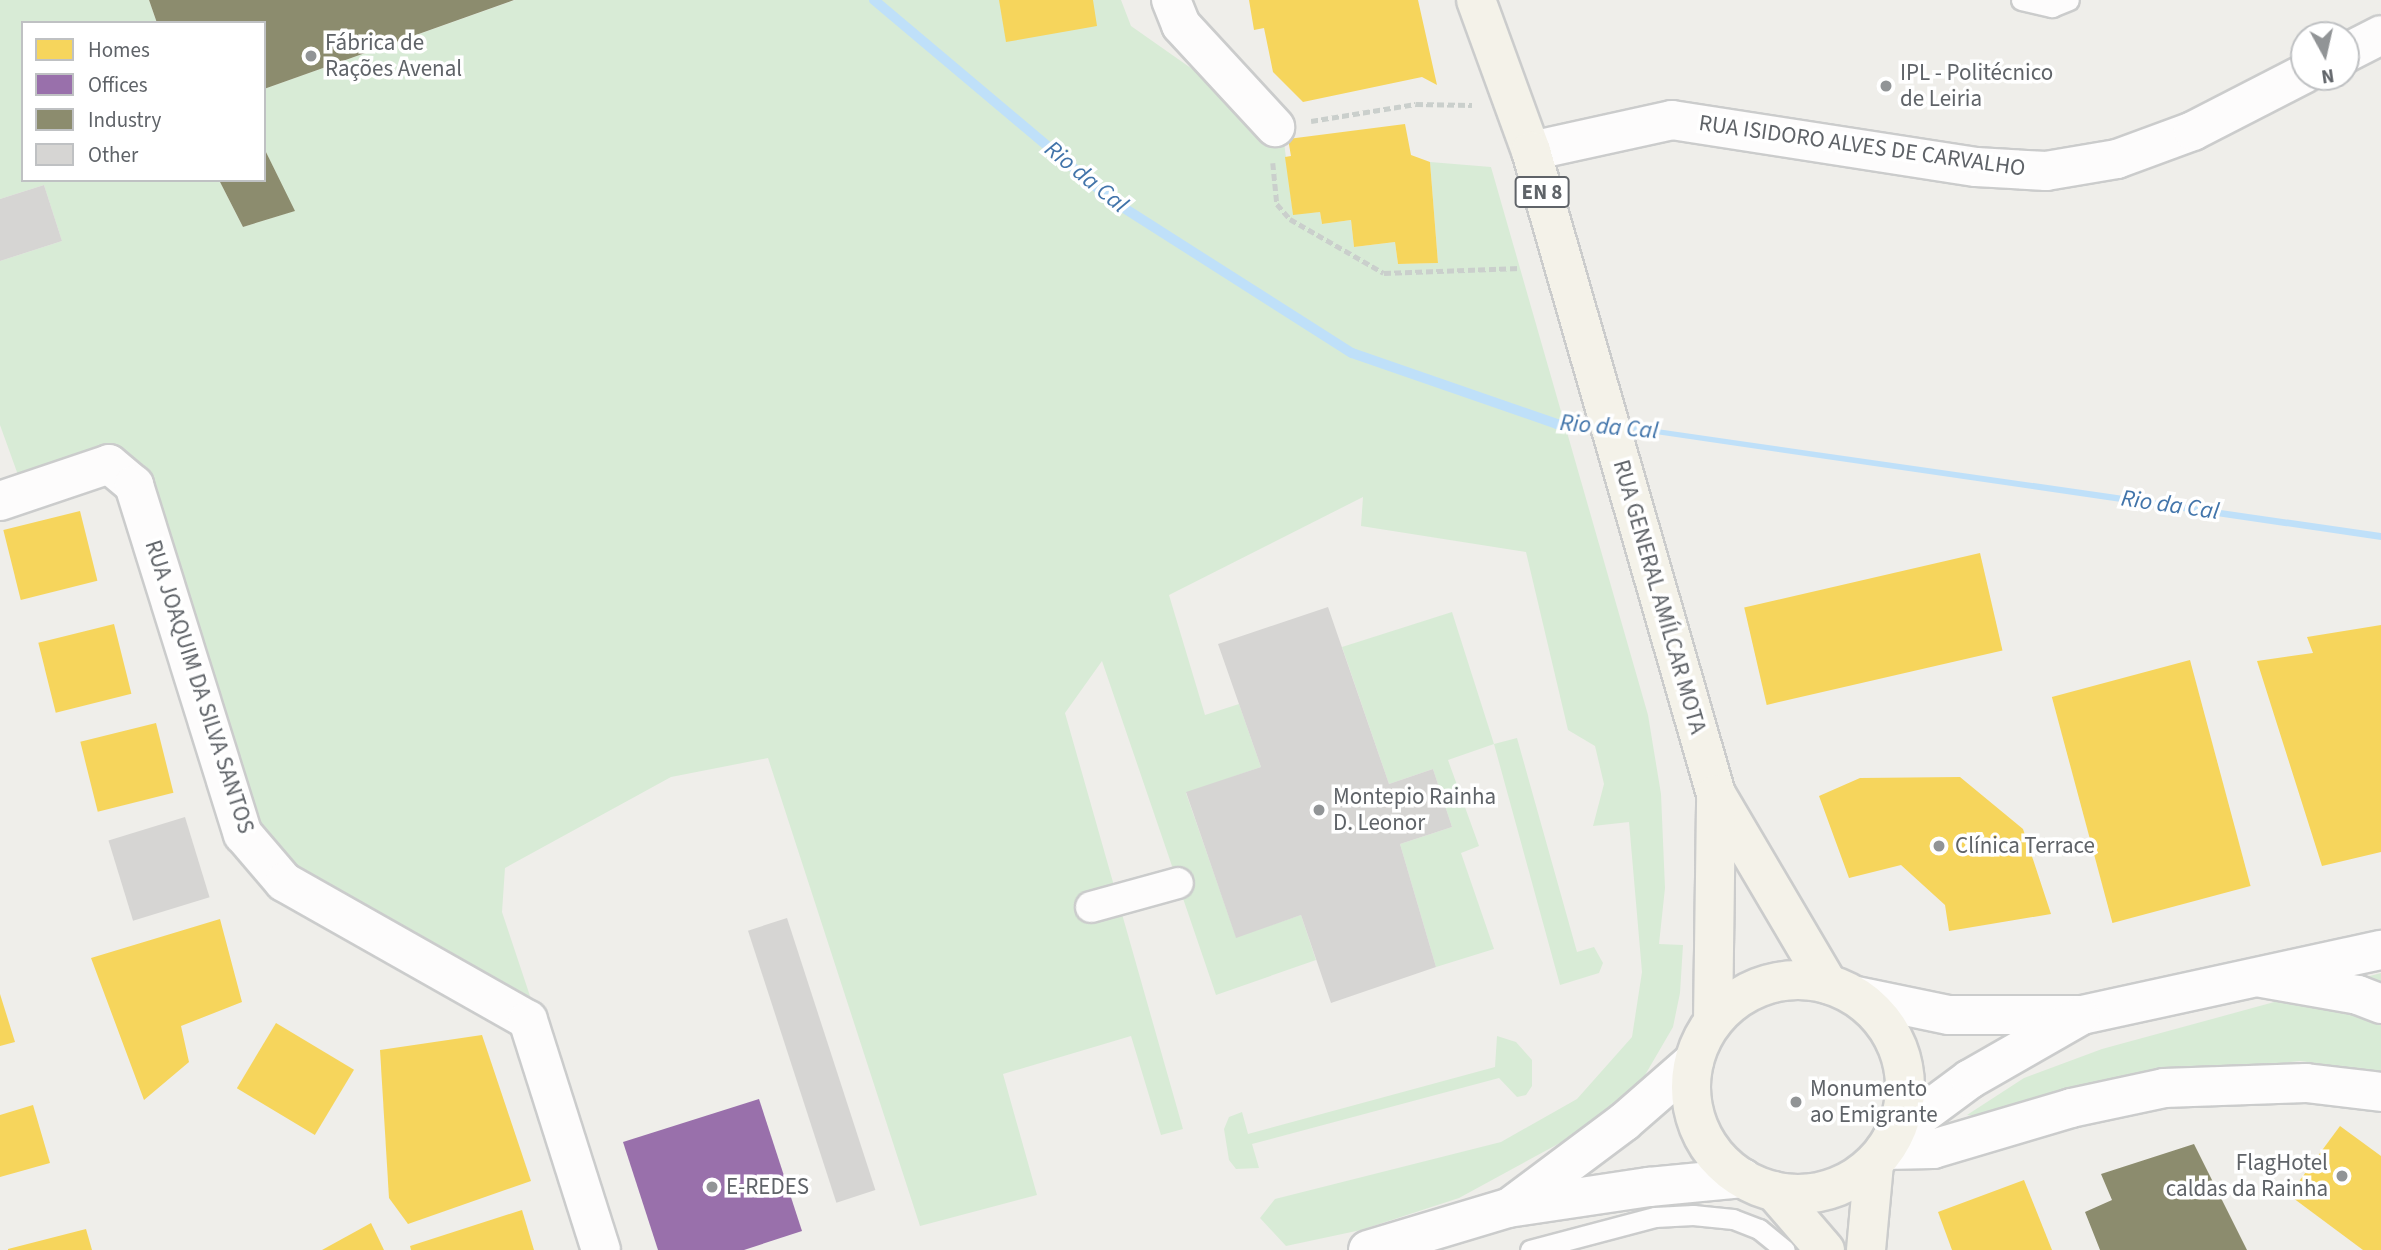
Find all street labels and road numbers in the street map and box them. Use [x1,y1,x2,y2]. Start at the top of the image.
street label: RUA ISIDORO ALVES DE CARVALHO [1697,109,2027,183]
road number: EN 8 [1514,174,1570,210]
street label: RUA GENERAL AMÍLCAR MOTA [1607,457,1711,737]
street label: RUA JOAQUIM DA SILVA SANTOS [138,537,260,837]

